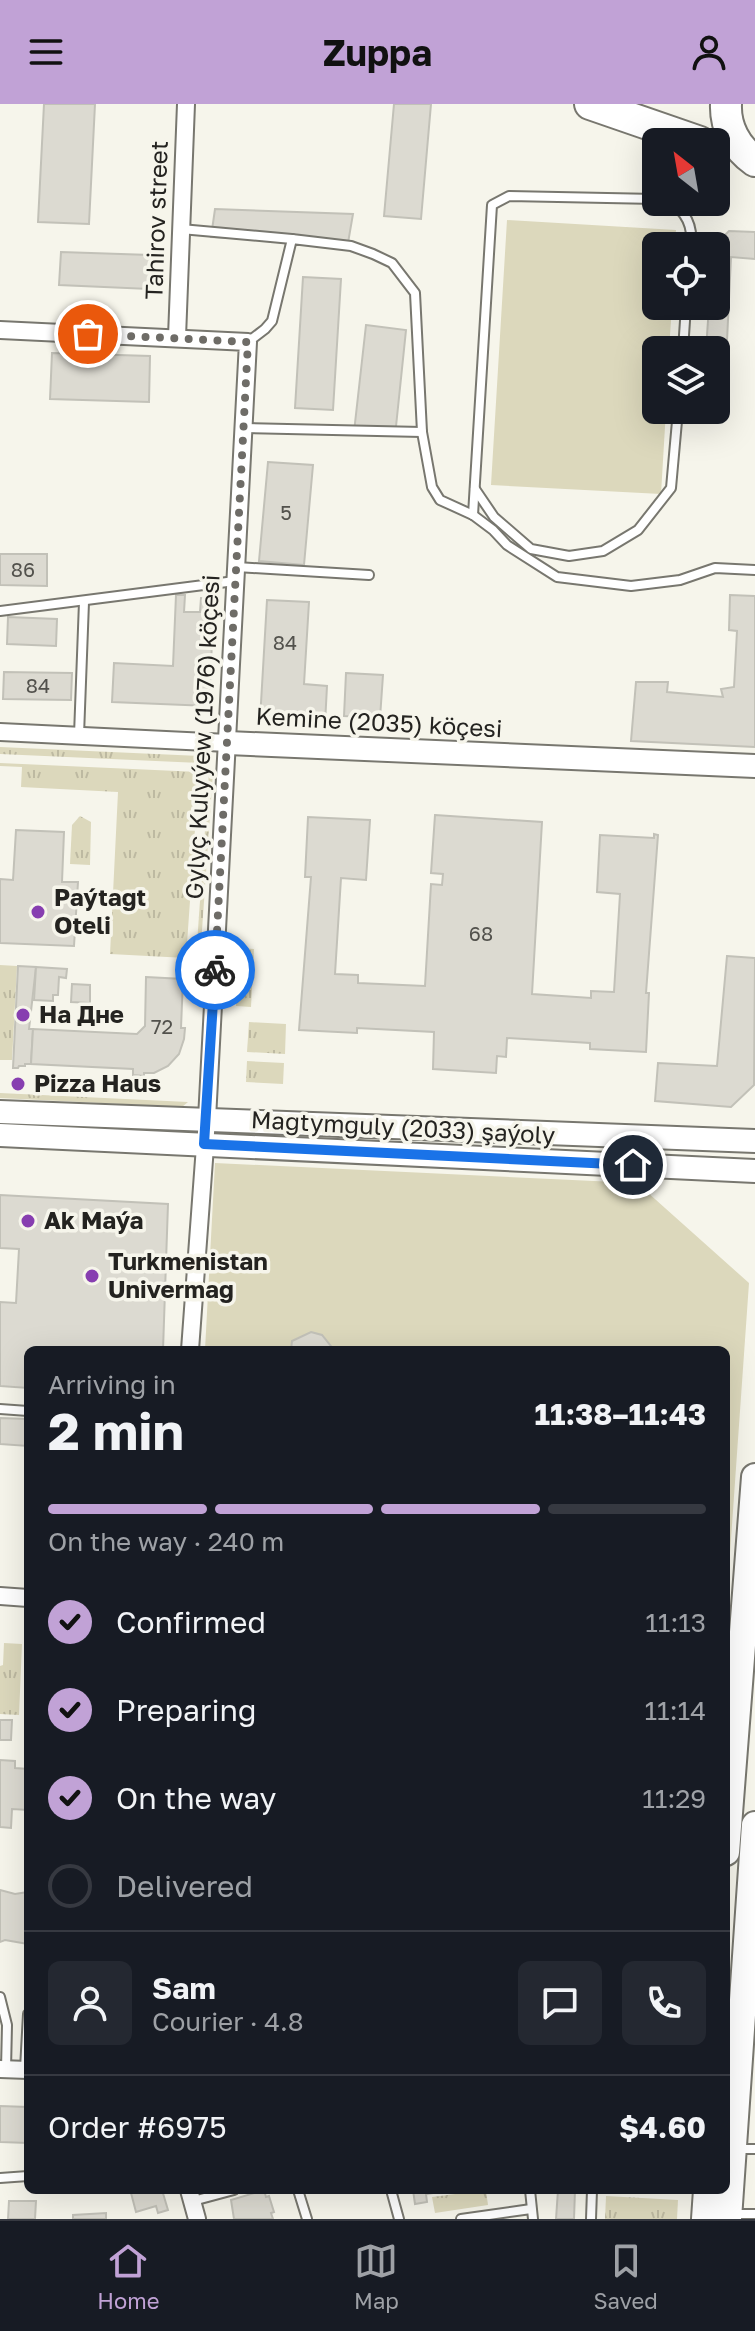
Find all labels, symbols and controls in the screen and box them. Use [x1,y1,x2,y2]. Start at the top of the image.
icon: menu [24,30,68,74]
icon: person [687,30,731,74]
text: Zuppa [323,31,432,74]
north arrow [642,128,730,216]
map controls [642,128,730,424]
street label: Tahirov street [138,140,173,300]
button: locate [642,232,730,320]
pin [54,300,122,368]
icon: bag [66,312,110,356]
button: layers [642,336,730,424]
house number: 5 [280,500,292,524]
house number: 86 [11,557,35,581]
street label: Gylyç Kulyýew (1976) köçesi [179,574,224,900]
house number: 84 [273,630,297,654]
house number: 84 [26,673,50,697]
street label: Kemine (2035) köçesi [255,701,503,742]
place label: Paýtagt Oteli [54,882,146,939]
marker: Paýtagt Oteli [29,903,47,921]
house number: 68 [469,921,493,945]
courier [175,930,255,1010]
icon: bike [193,948,237,992]
place label: На Дне [39,999,124,1028]
marker: На Дне [14,1006,32,1024]
house number: 72 [151,1014,173,1038]
place label: Pizza Haus [34,1068,161,1097]
marker: Pizza Haus [9,1075,27,1093]
street label: Magtymguly (2033) şaýoly [250,1104,556,1149]
pin [599,1131,667,1199]
icon: home [611,1143,655,1187]
place label: Ak Maýa [44,1205,143,1234]
marker: Ak Maýa [19,1212,37,1230]
place label: Turkmenistan Univermag [108,1246,268,1303]
marker: Turkmenistan Univermag [83,1267,101,1285]
text: Arriving in [48,1369,176,1400]
text: 11:38–11:43 [535,1396,706,1432]
text: 2 min [48,1399,184,1461]
text: On the way · 240 m [48,1526,284,1557]
icon: check [48,1600,92,1644]
text: Confirmed [116,1604,266,1640]
text: 11:13 [645,1607,706,1638]
icon: check [48,1688,92,1732]
text: Preparing [116,1692,257,1728]
text: 11:14 [645,1695,706,1726]
icon: check [48,1776,92,1820]
text: On the way [116,1780,276,1816]
text: 11:29 [642,1783,706,1814]
text: Delivered [116,1868,253,1904]
button: person [48,1961,132,2045]
button: chat [518,1961,602,2045]
button: phone [622,1961,706,2045]
text: Sam [152,1970,216,2006]
text: Courier · 4.8 [152,2006,304,2037]
text: Order #6975 [48,2109,227,2145]
text: $4.60 [619,2109,706,2145]
tab: Home [97,2239,159,2314]
tab: Map [354,2239,399,2314]
tab: Saved [593,2239,658,2314]

